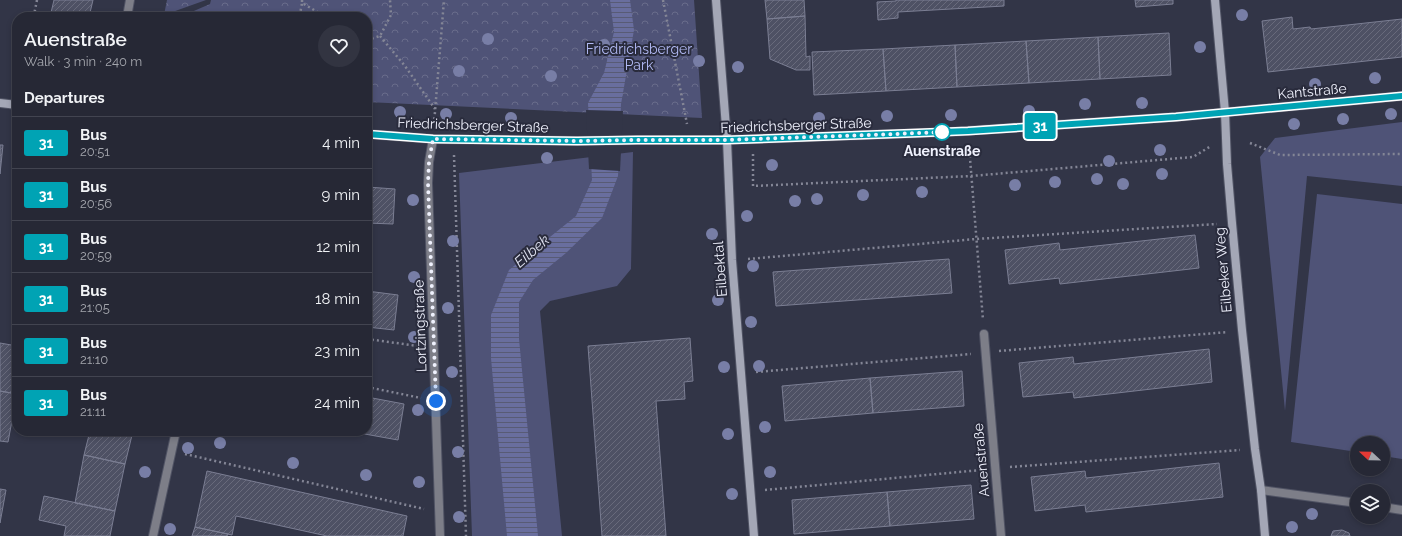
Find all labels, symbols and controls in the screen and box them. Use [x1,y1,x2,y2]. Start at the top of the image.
button: heart [318,25,360,67]
text: Auenstraße [24,28,127,50]
park label: Friedrichsberger Park [586,41,692,73]
text: Walk · 3 min · 240 m [24,54,142,69]
street label: Kantstraße [1277,80,1347,102]
text: Departures [24,89,105,107]
line badge: 31 [1022,113,1058,139]
street label: Friedrichsberger Straße [397,114,549,136]
street label: Friedrichsberger Straße [720,114,872,136]
text: 31 [1033,118,1047,134]
marker: Auenstraße [933,123,951,141]
text: Bus [80,126,107,144]
text: 4 min [322,134,360,152]
text: 31 [39,135,53,151]
place label: Auenstraße [904,143,981,159]
text: 20:51 [80,144,110,159]
text: Bus [80,178,107,196]
text: 9 min [322,186,360,204]
text: 31 [39,187,53,203]
text: 20:56 [80,196,112,211]
street label: Eilbeker Weg [1211,227,1235,313]
text: Bus [80,230,107,248]
water label: Eilbek [511,231,553,271]
text: 12 min [316,238,360,256]
text: 31 [39,239,53,255]
street label: Eilbektal [710,240,730,297]
text: 20:59 [80,248,112,263]
street label: Lortzingstraße [410,279,430,373]
text: Bus [80,282,107,300]
text: 18 min [315,290,360,308]
text: 31 [39,291,53,307]
text: 21:05 [80,300,110,315]
text: Bus [80,334,107,352]
text: 23 min [315,342,360,360]
text: 31 [39,343,53,359]
text: 21:10 [80,352,108,367]
text: Bus [80,386,107,404]
your location [426,391,446,411]
text: 24 min [314,394,360,412]
text: 31 [39,395,53,411]
text: 21:11 [80,404,106,419]
street label: Auenstraße [970,422,992,498]
north arrow [1350,436,1390,476]
map controls [1350,436,1390,524]
button: layers [1350,484,1390,524]

